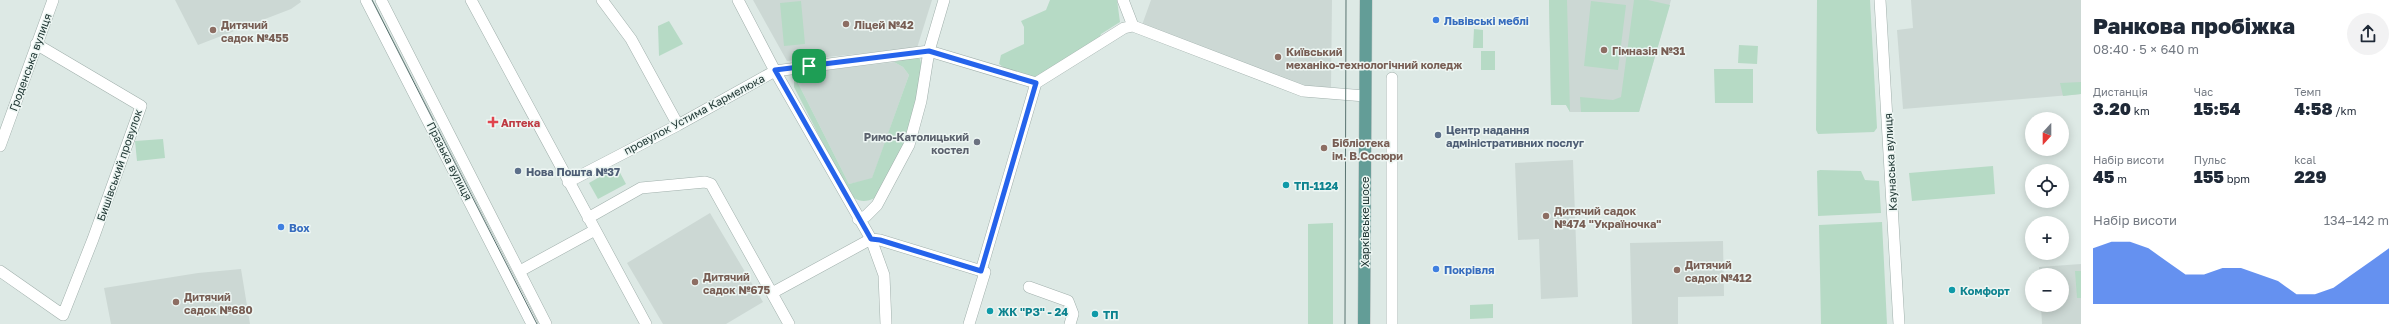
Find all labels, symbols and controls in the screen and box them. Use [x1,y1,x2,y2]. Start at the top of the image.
street label: Гроденська вулиця [6,11,54,113]
text: Ранкова пробіжка [2093,12,2295,39]
button: share [2347,13,2389,55]
place label: Львівські меблі [1444,14,1529,27]
marker: Львівські меблі [1431,15,1441,25]
place label: Дитячий садок №455 [221,18,289,44]
place label: Ліцей №42 [854,18,914,31]
marker: Ліцей №42 [841,19,851,29]
marker: Дитячий садок №455 [208,25,218,35]
text: 08:40 · 5 × 640 m [2093,41,2199,57]
place label: Гімназія №31 [1612,44,1685,57]
place label: Київський механіко-технологічний коледж [1286,45,1462,71]
marker: Гімназія №31 [1599,45,1609,55]
pin [792,49,826,83]
marker: Київський механіко-технологічний коледж [1273,52,1283,62]
icon: arrive [798,55,820,77]
street label: провулок Устима Кармелюка [621,71,767,157]
text: Дистанція [2093,85,2148,98]
text: Час [2194,85,2213,98]
text: Темп [2294,85,2321,98]
text: 3.20 [2093,98,2131,119]
text: 15:54 [2194,98,2240,119]
text: 4:58 [2294,98,2333,119]
text: km [2131,104,2150,117]
text: /km [2333,104,2357,117]
street label: Бишівський провулок [94,107,145,223]
north arrow [2025,112,2069,156]
map controls [2025,112,2069,312]
street label: Каунаська вулиця [1881,113,1899,211]
place label: Аптека [501,116,540,129]
marker: Аптека [488,117,498,127]
street label: Празька вулиця [425,120,475,202]
place label: Центр надання адміністративних послуг [1446,123,1584,149]
place label: Римо-Католицький костел [864,130,969,156]
marker: Центр надання адміністративних послуг [1433,130,1443,140]
place label: Бібліотека ім. В.Сосюри [1332,136,1403,162]
marker: Римо-Католицький костел [972,137,982,147]
marker: Бібліотека ім. В.Сосюри [1319,143,1329,153]
text: Набір висоти [2093,153,2164,166]
text: Пульс [2194,153,2226,166]
text: kcal [2294,153,2316,166]
button: locate [2025,164,2069,208]
place label: Нова Пошта №37 [526,165,620,178]
marker: Нова Пошта №37 [513,166,523,176]
text: 45 [2093,166,2115,187]
text: 155 [2194,166,2224,187]
text: 229 [2294,166,2326,187]
text: m [2115,172,2127,185]
text: bpm [2224,172,2250,185]
street label: Харківське шосе [1358,177,1371,267]
place label: ТП-1124 [1294,179,1339,192]
marker: ТП-1124 [1281,180,1291,190]
place label: Дитячий садок №474 "Україночка" [1554,204,1661,230]
marker: Дитячий садок №474 "Україночка" [1541,211,1551,221]
text: Набір висоти [2093,212,2177,228]
text: 134–142 m [2324,212,2389,228]
button: + [2025,216,2069,260]
place label: Box [289,221,310,234]
marker: Box [276,222,286,232]
place label: Дитячий садок №412 [1685,258,1752,284]
place label: Покрівля [1444,263,1494,276]
marker: Покрівля [1431,264,1441,274]
marker: Дитячий садок №412 [1672,265,1682,275]
button: − [2025,268,2069,312]
place label: Дитячий садок №675 [703,270,770,296]
marker: Дитячий садок №675 [690,277,700,287]
place label: Комфорт [1960,284,2010,297]
marker: Комфорт [1947,285,1957,295]
place label: Дитячий садок №680 [184,290,253,316]
marker: Дитячий садок №680 [171,297,181,307]
place label: ЖК "РЗ" - 24 [998,305,1068,318]
marker: ЖК "РЗ" - 24 [985,306,995,316]
place label: ТП [1103,308,1118,321]
marker: ТП [1090,309,1100,319]

